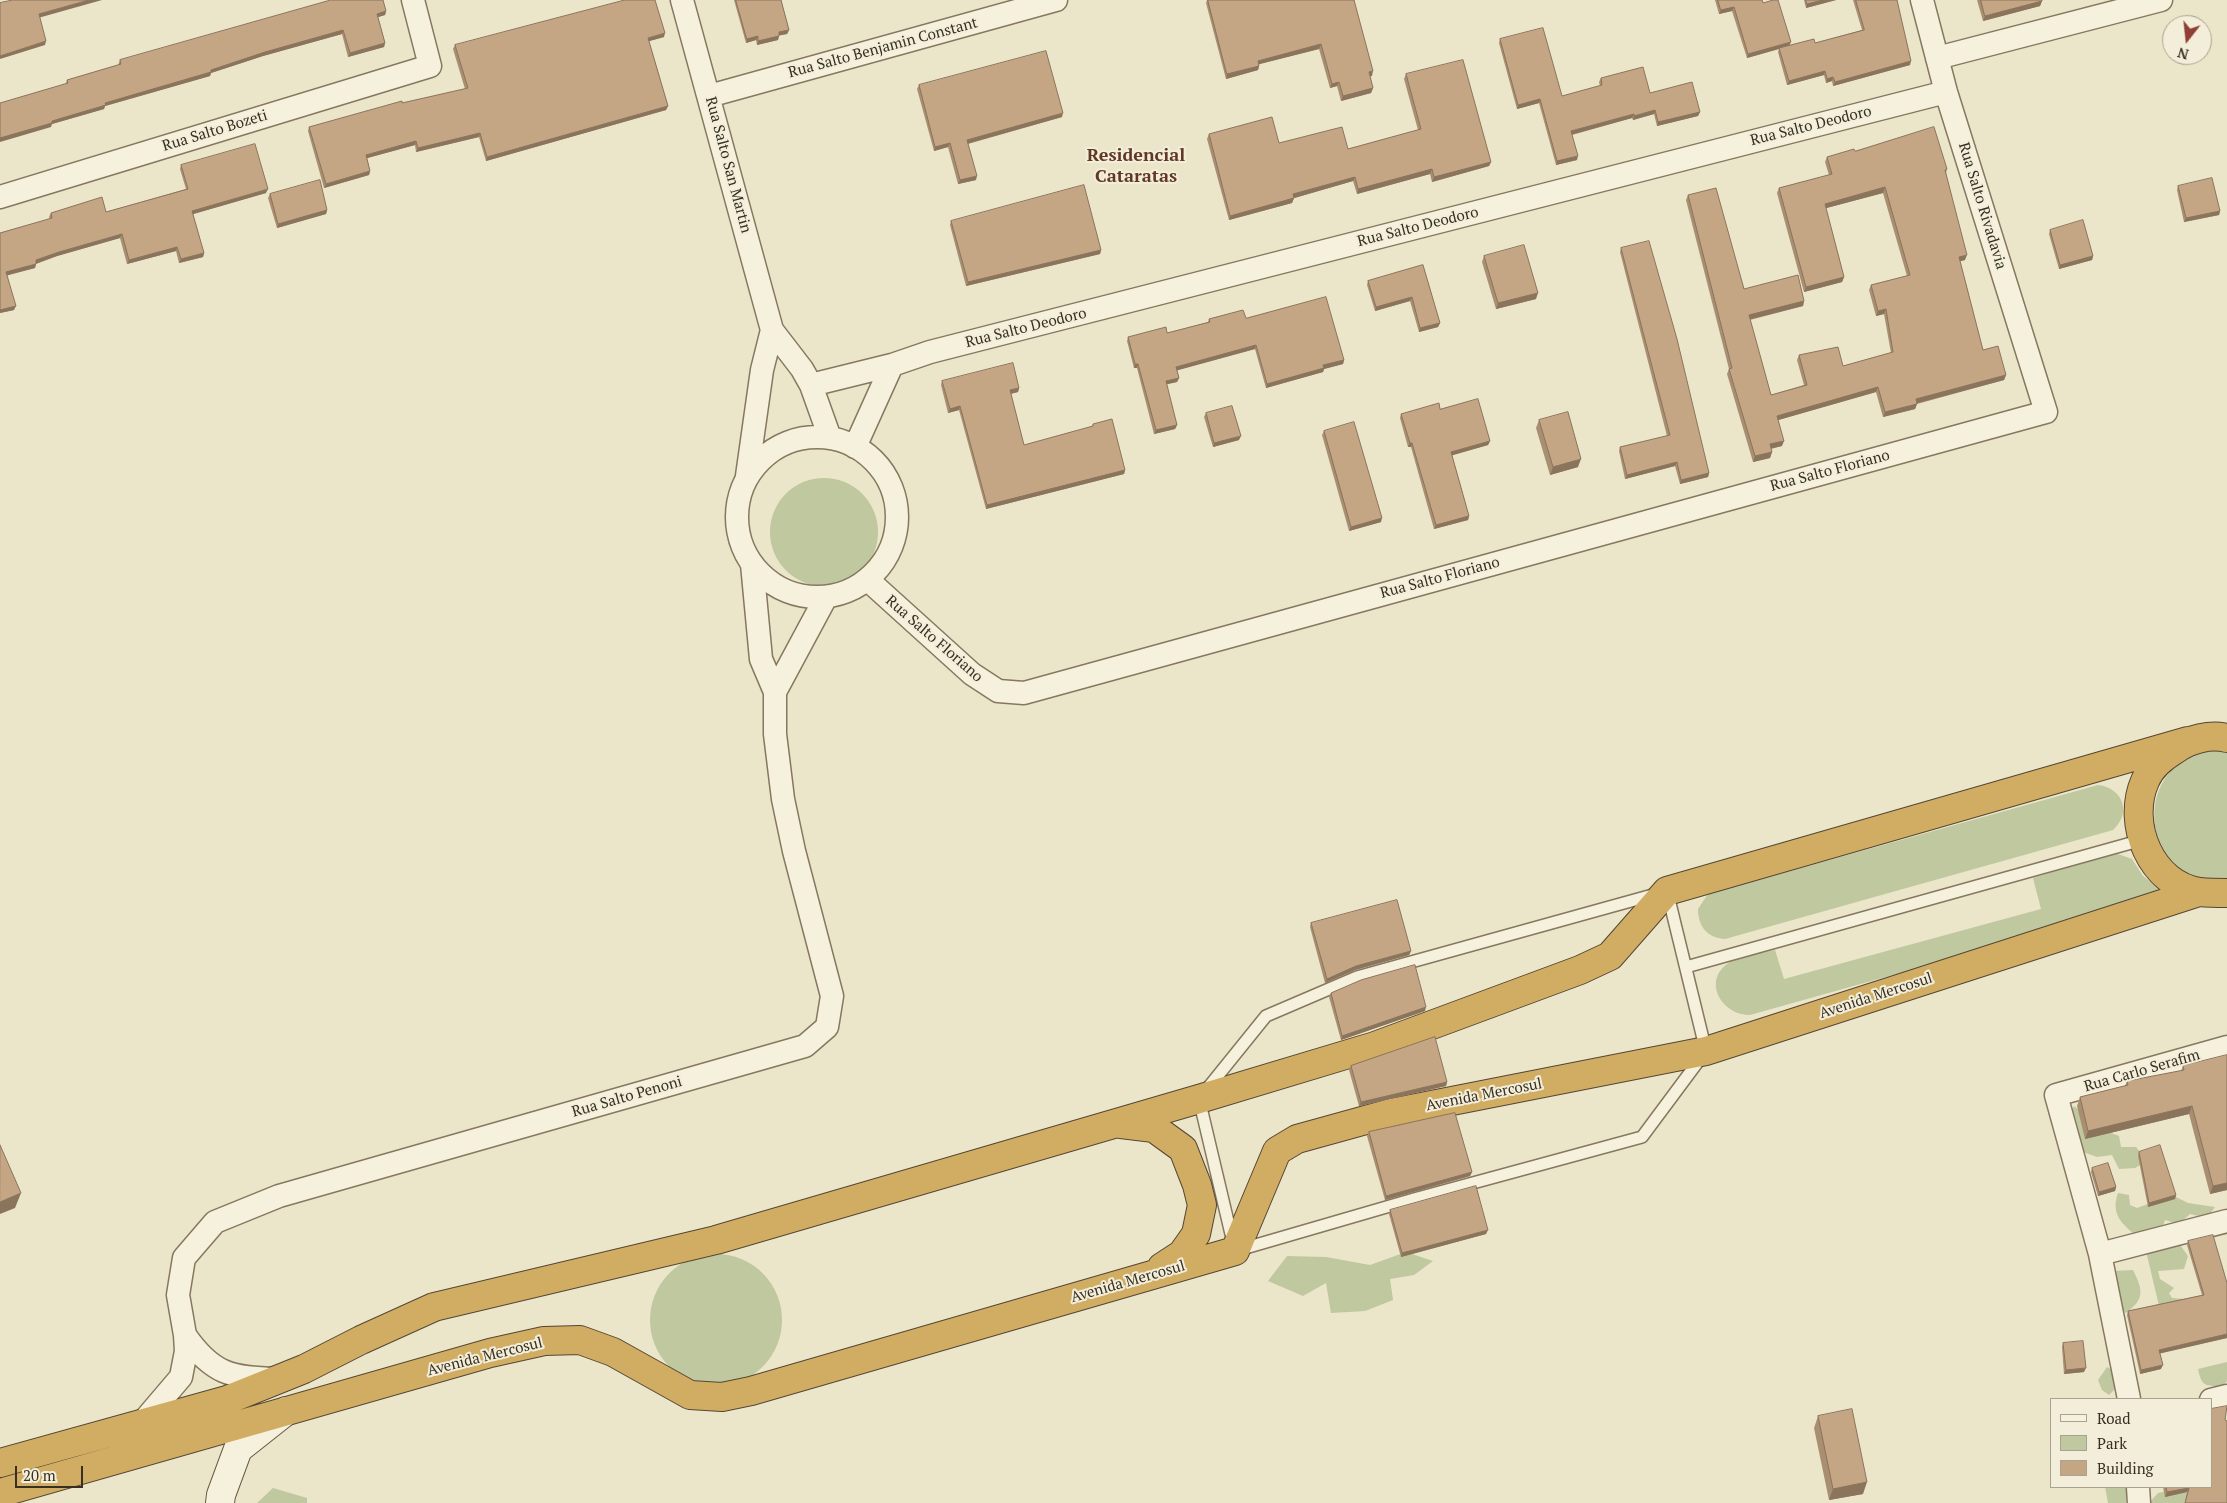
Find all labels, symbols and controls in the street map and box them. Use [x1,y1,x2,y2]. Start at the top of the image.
street label: Rua Salto Benjamin Constant [786,14,980,82]
north arrow [2162,15,2212,65]
text: N [2175,43,2191,65]
street label: Rua Salto San Martin [701,95,755,235]
street label: Rua Salto Deodoro [1749,102,1873,150]
street label: Rua Salto Bozeti [160,106,270,156]
street label: Rua Salto Rivadavia [1954,140,2010,272]
district label: Residencial Cataratas [1087,145,1185,188]
street label: Rua Salto Deodoro [1356,203,1480,251]
street label: Rua Salto Deodoro [964,304,1088,352]
street label: Rua Salto Floriano [1768,446,1892,496]
street label: Rua Salto Floriano [1378,553,1502,603]
street label: Rua Salto Floriano [882,592,986,686]
street label: Avenida Mercosul [1817,969,1935,1023]
street label: Rua Carlo Serafim [2082,1046,2202,1096]
street label: Rua Salto Penoni [570,1073,684,1121]
street label: Avenida Mercosul [1424,1075,1544,1115]
street label: Avenida Mercosul [1069,1257,1187,1307]
street label: Avenida Mercosul [426,1334,544,1380]
legend [2050,1398,2212,1488]
text: Road [2097,1408,2130,1428]
text: Park [2097,1433,2127,1453]
scale bar [18,1456,85,1488]
text: Building [2097,1458,2154,1478]
text: 20 m [23,1465,56,1485]

